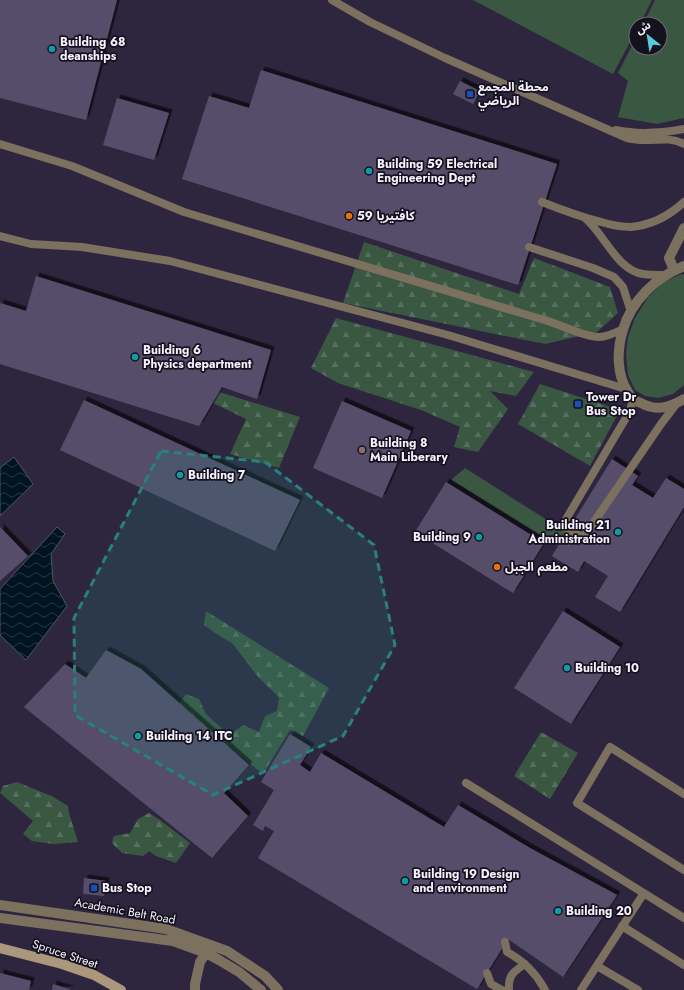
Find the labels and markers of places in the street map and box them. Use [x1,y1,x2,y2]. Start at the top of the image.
place label: Building 68 deanships [60,33,126,65]
marker: Building 68 deanships [47,44,57,54]
place label: محطة المجمع الرياضي [478,78,549,111]
marker: محطة المجمع الرياضي [465,89,475,99]
place label: Building 59 Electrical Engineering Dept [377,155,497,187]
marker: Building 59 Electrical Engineering Dept [364,166,374,176]
place label: كافتيريا 59 [357,207,415,225]
marker: كافتيريا 59 [344,211,354,221]
place label: Building 6 Physics department [143,341,252,373]
marker: Building 6 Physics department [130,352,140,362]
place label: Tower Dr Bus Stop [586,388,637,420]
marker: Tower Dr Bus Stop [573,399,583,409]
place label: Building 8 Main Liberary [370,434,449,466]
marker: Building 8 Main Liberary [357,445,367,455]
place label: Building 7 [188,466,246,484]
marker: Building 7 [175,470,185,480]
place label: Building 21 Administration [528,516,610,548]
marker: Building 21 Administration [613,527,623,537]
place label: Building 9 [413,528,471,546]
marker: Building 9 [474,532,484,542]
place label: مطعم الجبل [505,558,568,576]
marker: مطعم الجبل [492,562,502,572]
place label: Building 10 [575,659,639,677]
marker: Building 10 [562,663,572,673]
place label: Building 14 ITC [146,727,232,745]
marker: Building 14 ITC [133,731,143,741]
place label: Building 19 Design and environment [413,865,519,897]
marker: Building 19 Design and environment [400,876,410,886]
place label: Bus Stop [102,879,152,897]
marker: Bus Stop [89,883,99,893]
place label: Building 20 [566,902,632,920]
marker: Building 20 [553,906,563,916]

